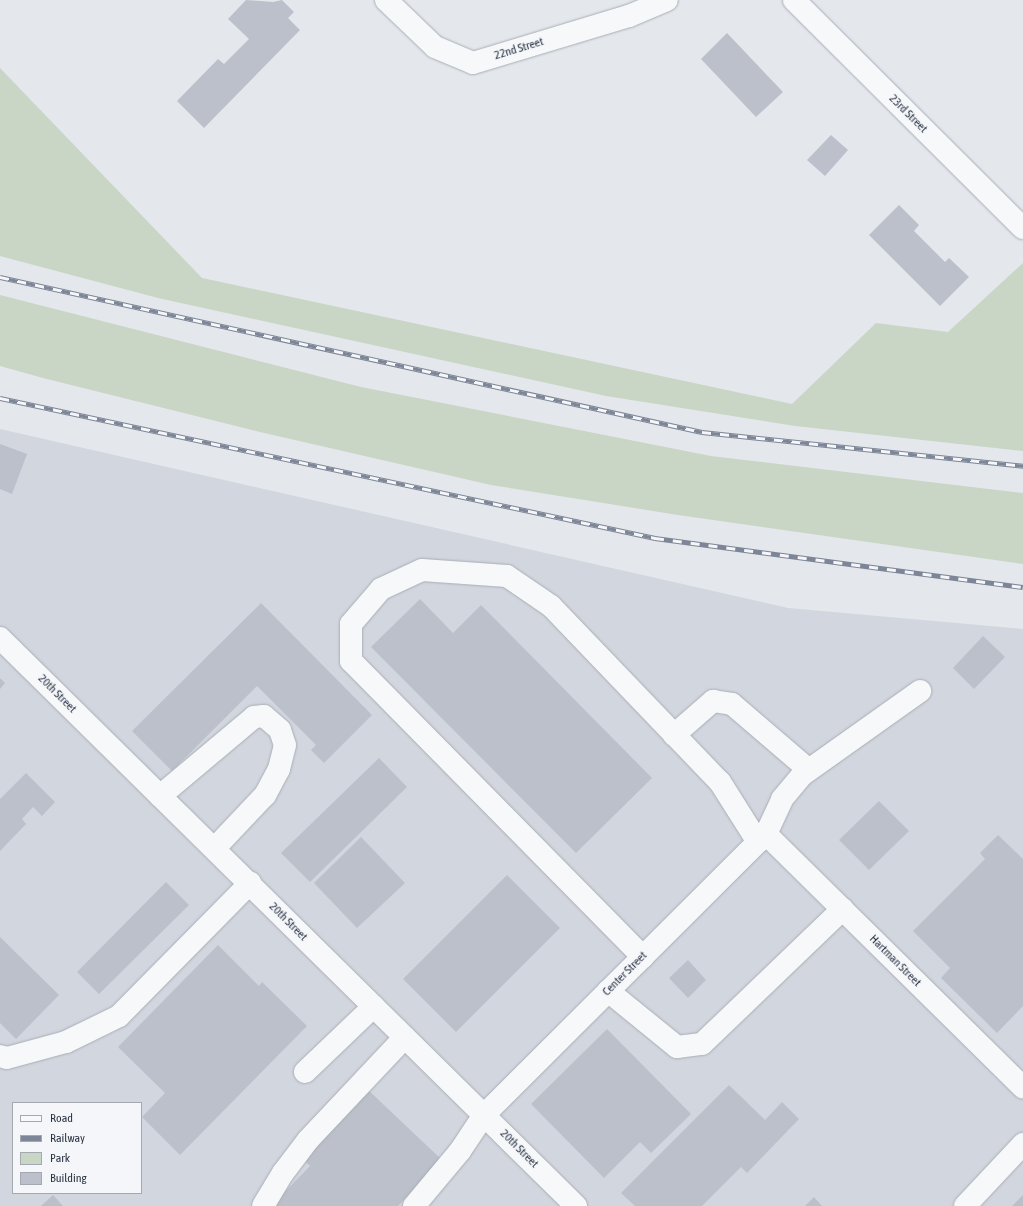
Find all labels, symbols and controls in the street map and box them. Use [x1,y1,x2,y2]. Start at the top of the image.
street label: 22nd Street [493,35,545,63]
street label: 23rd Street [886,92,930,136]
street label: 20th Street [35,672,79,716]
street label: 20th Street [266,900,310,944]
street label: Hartman Street [866,932,924,990]
street label: Center Street [600,949,650,999]
legend [12,1102,142,1194]
text: Road [50,1111,73,1125]
street label: 20th Street [497,1127,541,1171]
text: Railway [50,1131,85,1145]
text: Park [50,1151,70,1165]
text: Building [50,1171,87,1185]

